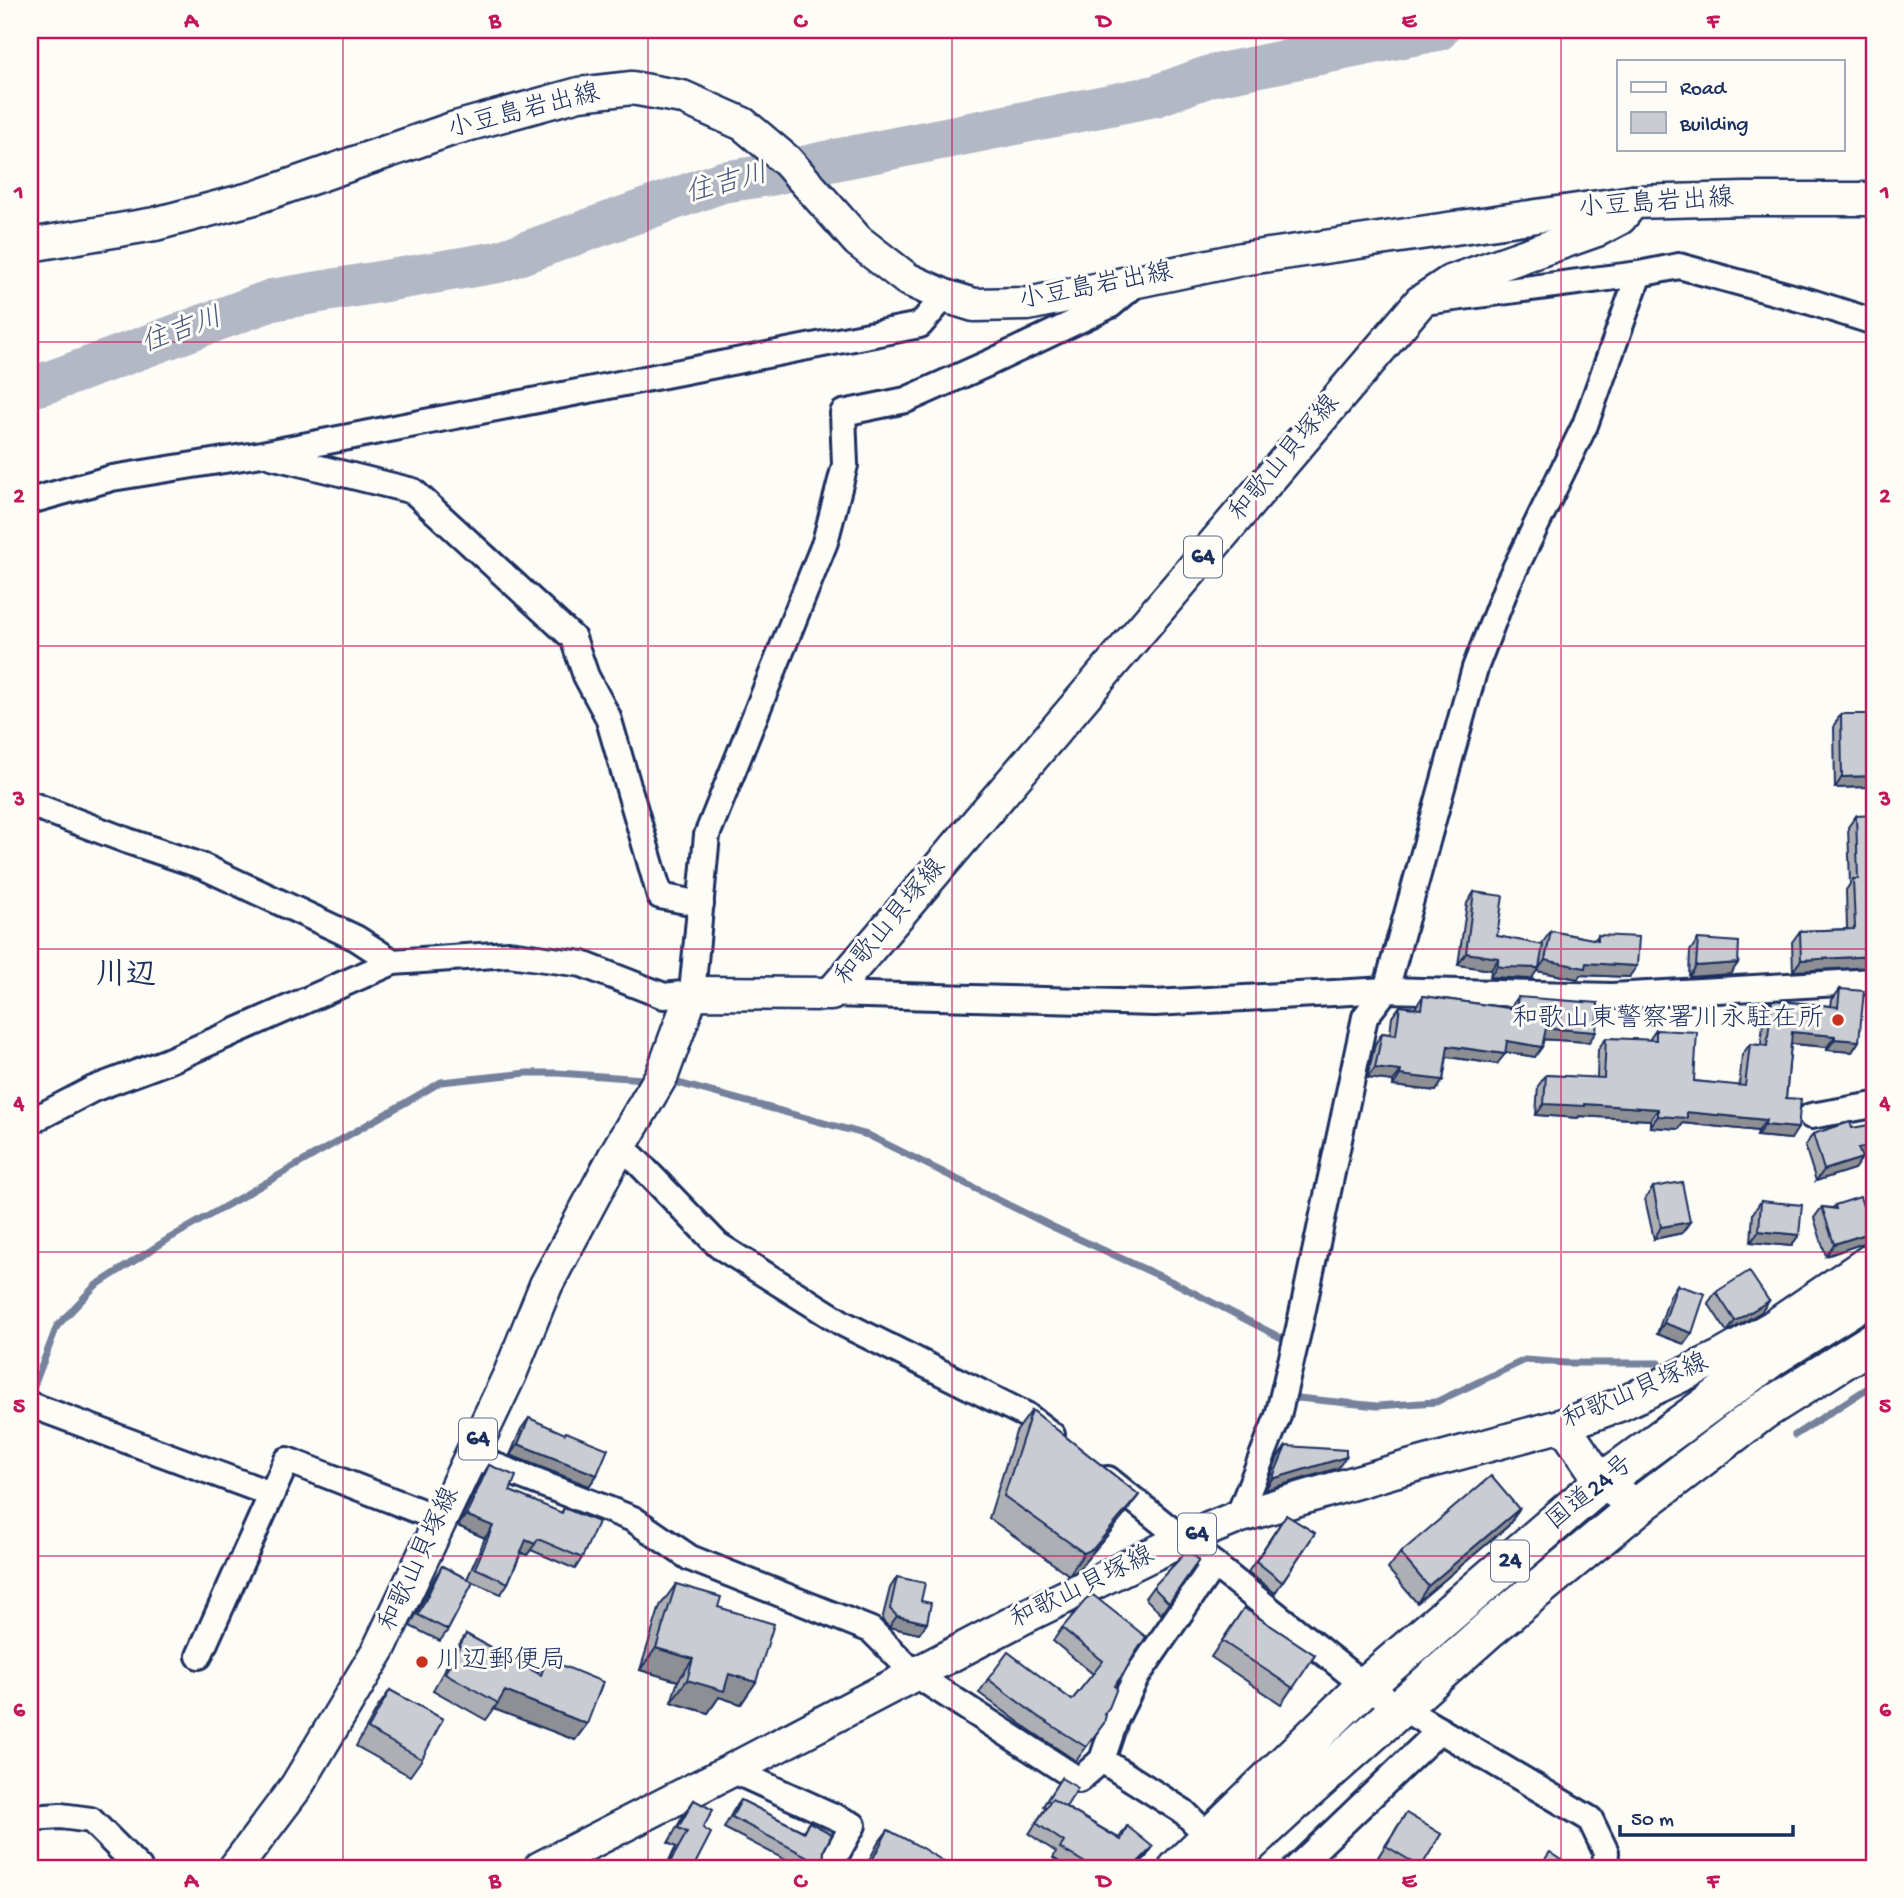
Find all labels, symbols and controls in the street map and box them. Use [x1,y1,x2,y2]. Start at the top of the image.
text: A [183,9,199,36]
text: B [488,9,502,36]
text: C [794,9,809,36]
text: D [1095,9,1113,36]
text: E [1402,9,1418,36]
text: F [1706,9,1721,36]
legend [1617,60,1844,150]
street label: 小豆島岩出線 [444,77,603,147]
text: Road [1680,78,1728,103]
text: Building [1679,114,1749,139]
water label: 住吉川 [682,157,772,212]
text: 1 [13,180,24,207]
text: 1 [1879,180,1890,207]
street label: 小豆島岩出線 [1577,182,1735,226]
street label: 小豆島岩出線 [1016,256,1176,318]
water label: 住吉川 [137,301,227,362]
street label: 和歌山貝塚線 [1223,389,1348,529]
text: 2 [13,484,25,511]
text: 2 [1879,484,1891,511]
road number: 64 [1184,536,1222,578]
text: 3 [12,787,25,814]
text: 3 [1878,787,1891,814]
street label: 和歌山貝塚線 [829,853,954,993]
district label: 川辺 [96,958,156,995]
place label: 和歌山東警察署川永駐在所 [1512,1003,1824,1036]
marker: 和歌山東警察署川永駐在所 [1830,1012,1846,1028]
text: 4 [13,1091,25,1118]
text: 4 [1879,1091,1891,1118]
street label: 和歌山貝塚線 [1558,1347,1714,1438]
text: 5 [13,1394,25,1421]
text: 5 [1879,1394,1891,1421]
road number: 64 [459,1419,497,1460]
street label: 国道24号 [1541,1449,1641,1538]
street label: 和歌山貝塚線 [373,1482,468,1637]
road number: 64 [1178,1514,1216,1554]
street label: 和歌山貝塚線 [1006,1540,1160,1637]
road number: 24 [1491,1540,1529,1582]
place label: 川辺郵便局 [436,1646,566,1678]
marker: 川辺郵便局 [414,1654,430,1670]
text: 6 [13,1698,26,1725]
text: 6 [1879,1698,1892,1725]
scale bar [1620,1793,1794,1837]
text: 50 m [1631,1809,1674,1834]
text: A [183,1869,199,1896]
text: B [488,1869,502,1896]
text: C [794,1869,809,1896]
text: D [1095,1869,1113,1896]
text: E [1402,1869,1418,1896]
text: F [1706,1869,1721,1896]

